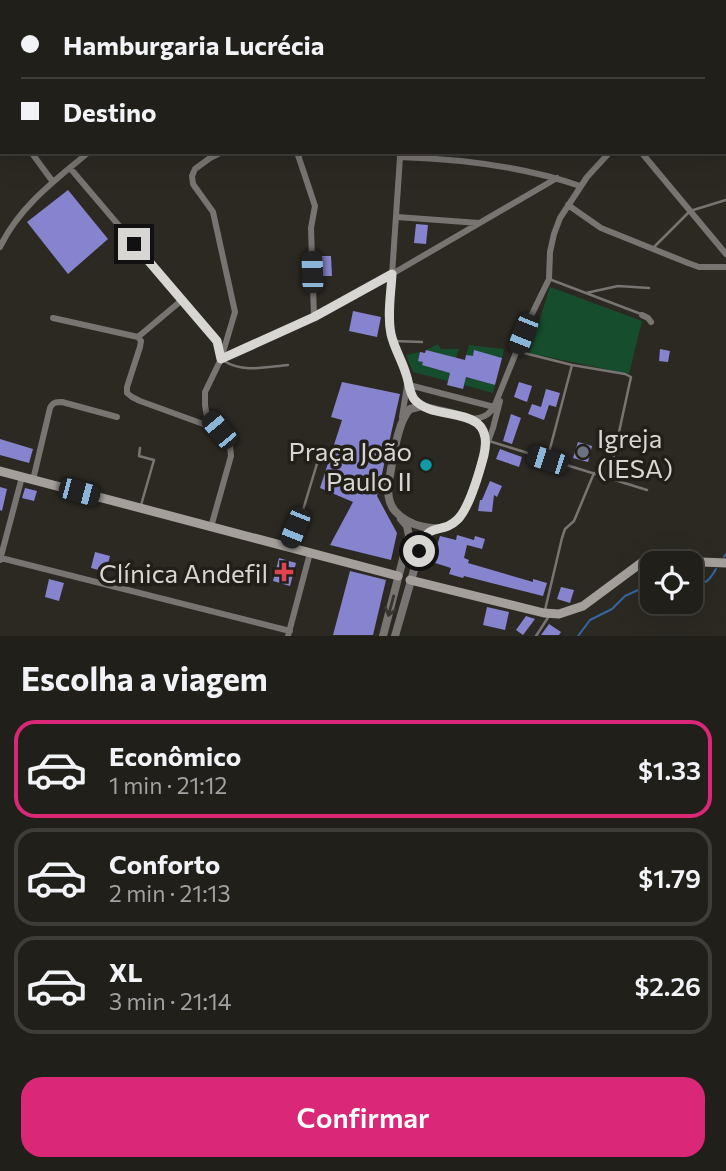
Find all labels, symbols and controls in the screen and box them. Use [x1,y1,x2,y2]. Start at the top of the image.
text: Hamburgaria Lucrécia [63,29,325,60]
text: Destino [63,96,157,127]
route end [118,228,150,260]
car [301,251,324,293]
car [506,311,541,357]
car [198,407,241,453]
place label: Igreja (IESA) [597,422,673,483]
place label: Praça João Paulo II [288,435,412,496]
car [524,444,571,476]
marker: Igreja (IESA) [575,444,591,460]
marker: Praça João Paulo II [418,457,434,473]
car [56,476,103,508]
car [278,505,313,551]
route start [403,535,435,567]
map controls [640,551,703,614]
button: locate [640,551,703,614]
place label: Clínica Andefil [99,557,268,588]
marker: Clínica Andefil [274,562,294,582]
one-way arrow [384,594,397,617]
text: Escolha a viagem [21,658,268,698]
icon: car [25,738,88,801]
text: Econômico [109,740,241,771]
text: $1.33 [638,754,701,785]
text: 1 min · 21:12 [109,771,227,799]
icon: car [25,846,88,909]
text: Conforto [109,848,220,879]
text: $1.79 [638,862,701,893]
text: 2 min · 21:13 [109,879,231,907]
icon: car [25,954,88,1017]
text: XL [109,956,143,987]
text: $2.26 [634,970,701,1001]
text: 3 min · 21:14 [109,987,232,1015]
button: Confirmar [21,1077,705,1157]

